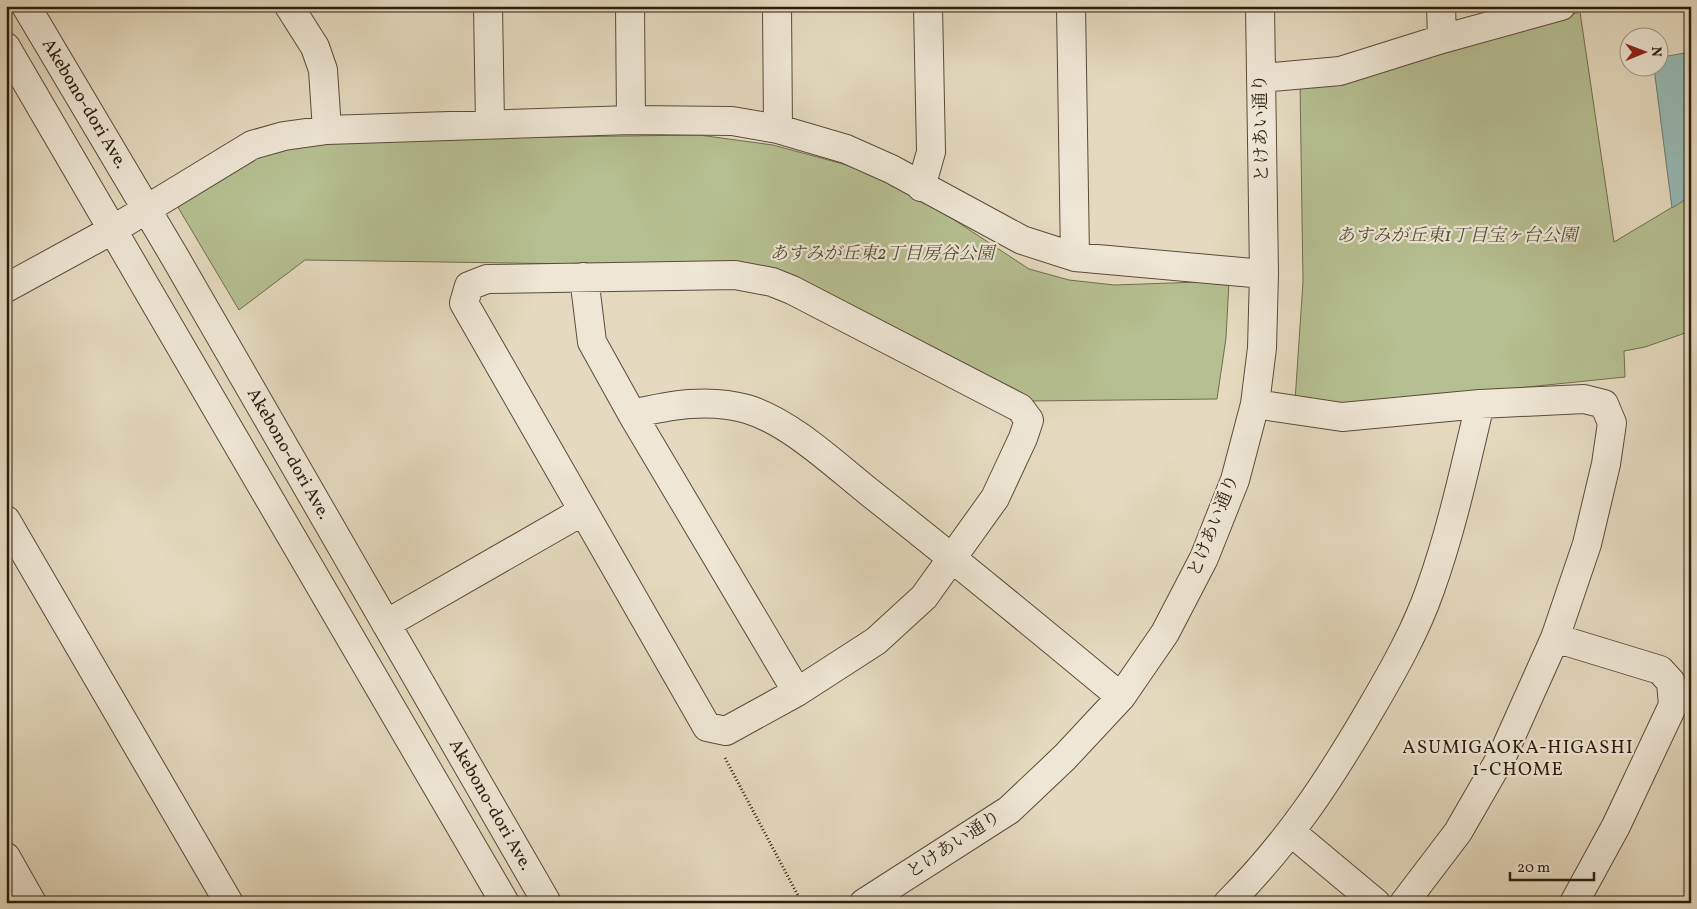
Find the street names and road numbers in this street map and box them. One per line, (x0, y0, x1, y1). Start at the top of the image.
street label: Akebono-dori Ave. (35, 34, 133, 174)
street label: とけあい通り (1249, 74, 1275, 182)
street label: Akebono-dori Ave. (240, 384, 336, 524)
street label: とけあい通り (1182, 471, 1246, 581)
street label: Akebono-dori Ave. (442, 735, 538, 875)
street label: とけあい通り (902, 805, 1006, 885)

